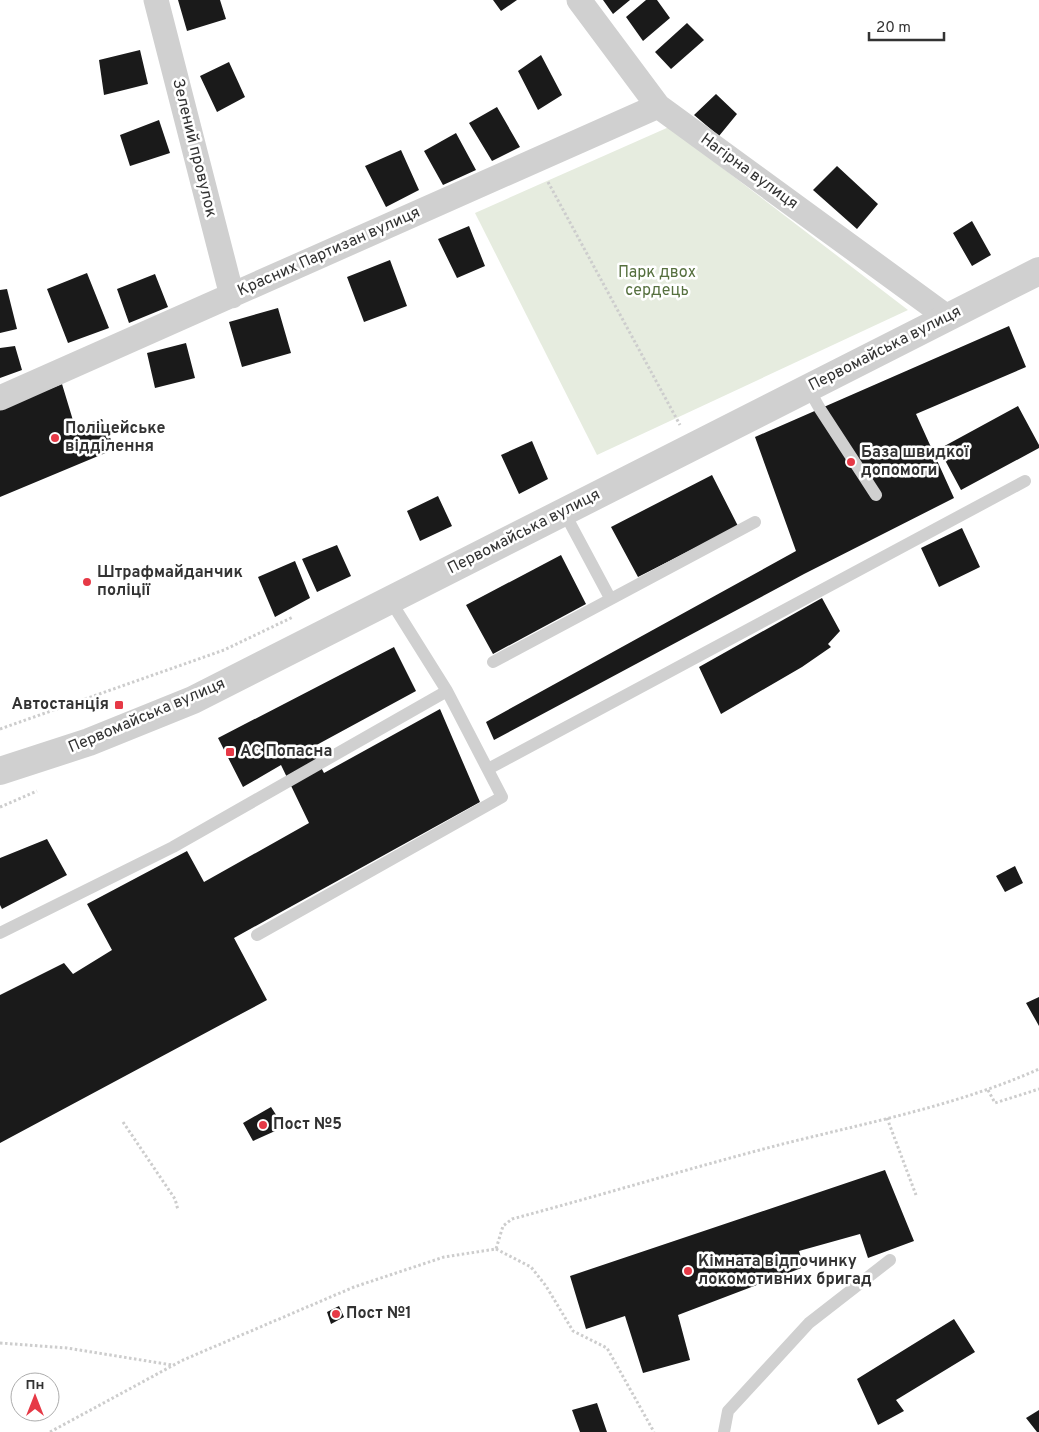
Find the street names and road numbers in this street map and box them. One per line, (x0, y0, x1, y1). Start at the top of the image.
street label: Зелений провулок (167, 77, 221, 219)
street label: Нагірна вулиця (696, 130, 802, 214)
street label: Красних Партизан вулиця (235, 203, 423, 301)
street label: Первомайська вулиця (805, 302, 965, 396)
street label: Первомайська вулиця (444, 485, 604, 579)
street label: Первомайська вулиця (66, 674, 228, 758)

